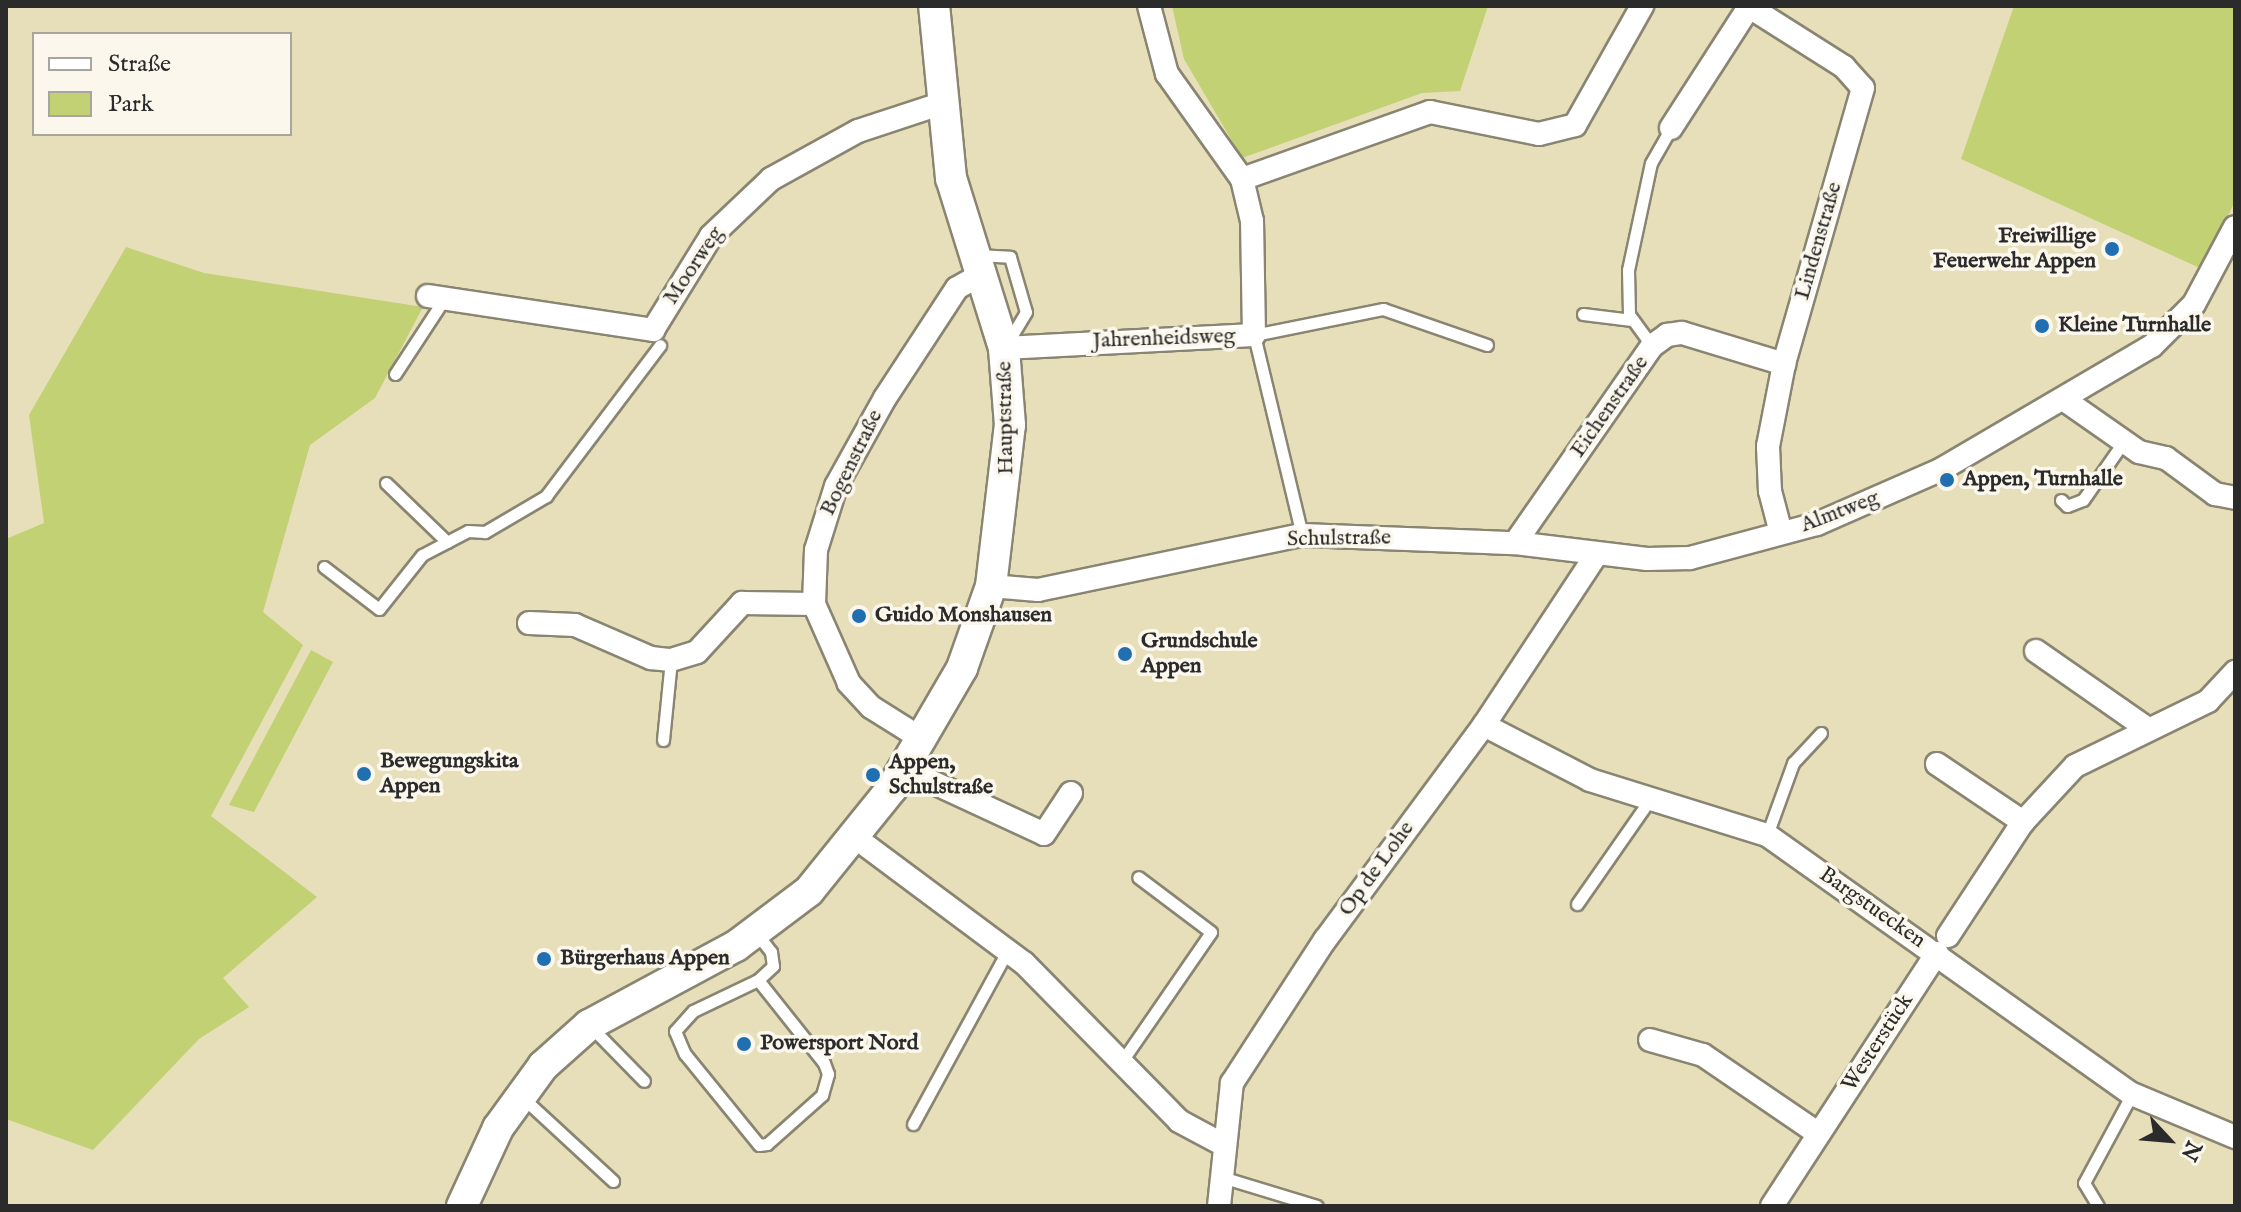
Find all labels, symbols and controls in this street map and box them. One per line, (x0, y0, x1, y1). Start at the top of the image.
legend (32, 32, 292, 136)
text: Straße (108, 49, 171, 80)
text: Park (108, 89, 154, 120)
street label: Lindenstraße (1790, 179, 1848, 303)
street label: Moorweg (658, 222, 730, 310)
place label: Freiwillige Feuerwehr Appen (1933, 223, 2096, 274)
marker: Freiwillige Feuerwehr Appen (2103, 240, 2121, 258)
place label: Kleine Turnhalle (2058, 313, 2211, 339)
marker: Kleine Turnhalle (2033, 317, 2051, 335)
street label: Jahrenheidsweg (1092, 323, 1236, 355)
street label: Eichenstraße (1565, 351, 1655, 463)
street label: Hauptstraße (992, 361, 1020, 475)
street label: Bogenstraße (815, 406, 889, 520)
place label: Appen, Turnhalle (1963, 467, 2123, 493)
marker: Appen, Turnhalle (1938, 471, 1956, 489)
street label: Almtweg (1797, 485, 1883, 539)
street label: Schulstraße (1287, 525, 1391, 553)
place label: Guido Monshausen (875, 603, 1052, 629)
marker: Guido Monshausen (850, 607, 868, 625)
place label: Grundschule Appen (1141, 628, 1258, 680)
marker: Grundschule Appen (1116, 645, 1134, 663)
place label: Bewegungskita Appen (380, 748, 519, 800)
place label: Appen, Schulstraße (889, 749, 993, 800)
marker: Bewegungskita Appen (355, 765, 373, 783)
marker: Appen, Schulstraße (864, 766, 882, 784)
street label: Op de Lohe (1334, 816, 1420, 922)
street label: Bargstuecken (1814, 862, 1930, 954)
place label: Bürgerhaus Appen (560, 946, 730, 972)
marker: Bürgerhaus Appen (535, 950, 553, 968)
street label: Westerstück (1837, 989, 1919, 1097)
place label: Powersport Nord (760, 1031, 918, 1057)
marker: Powersport Nord (735, 1035, 753, 1053)
north arrow (2129, 1100, 2209, 1180)
text: N (2174, 1136, 2207, 1165)

